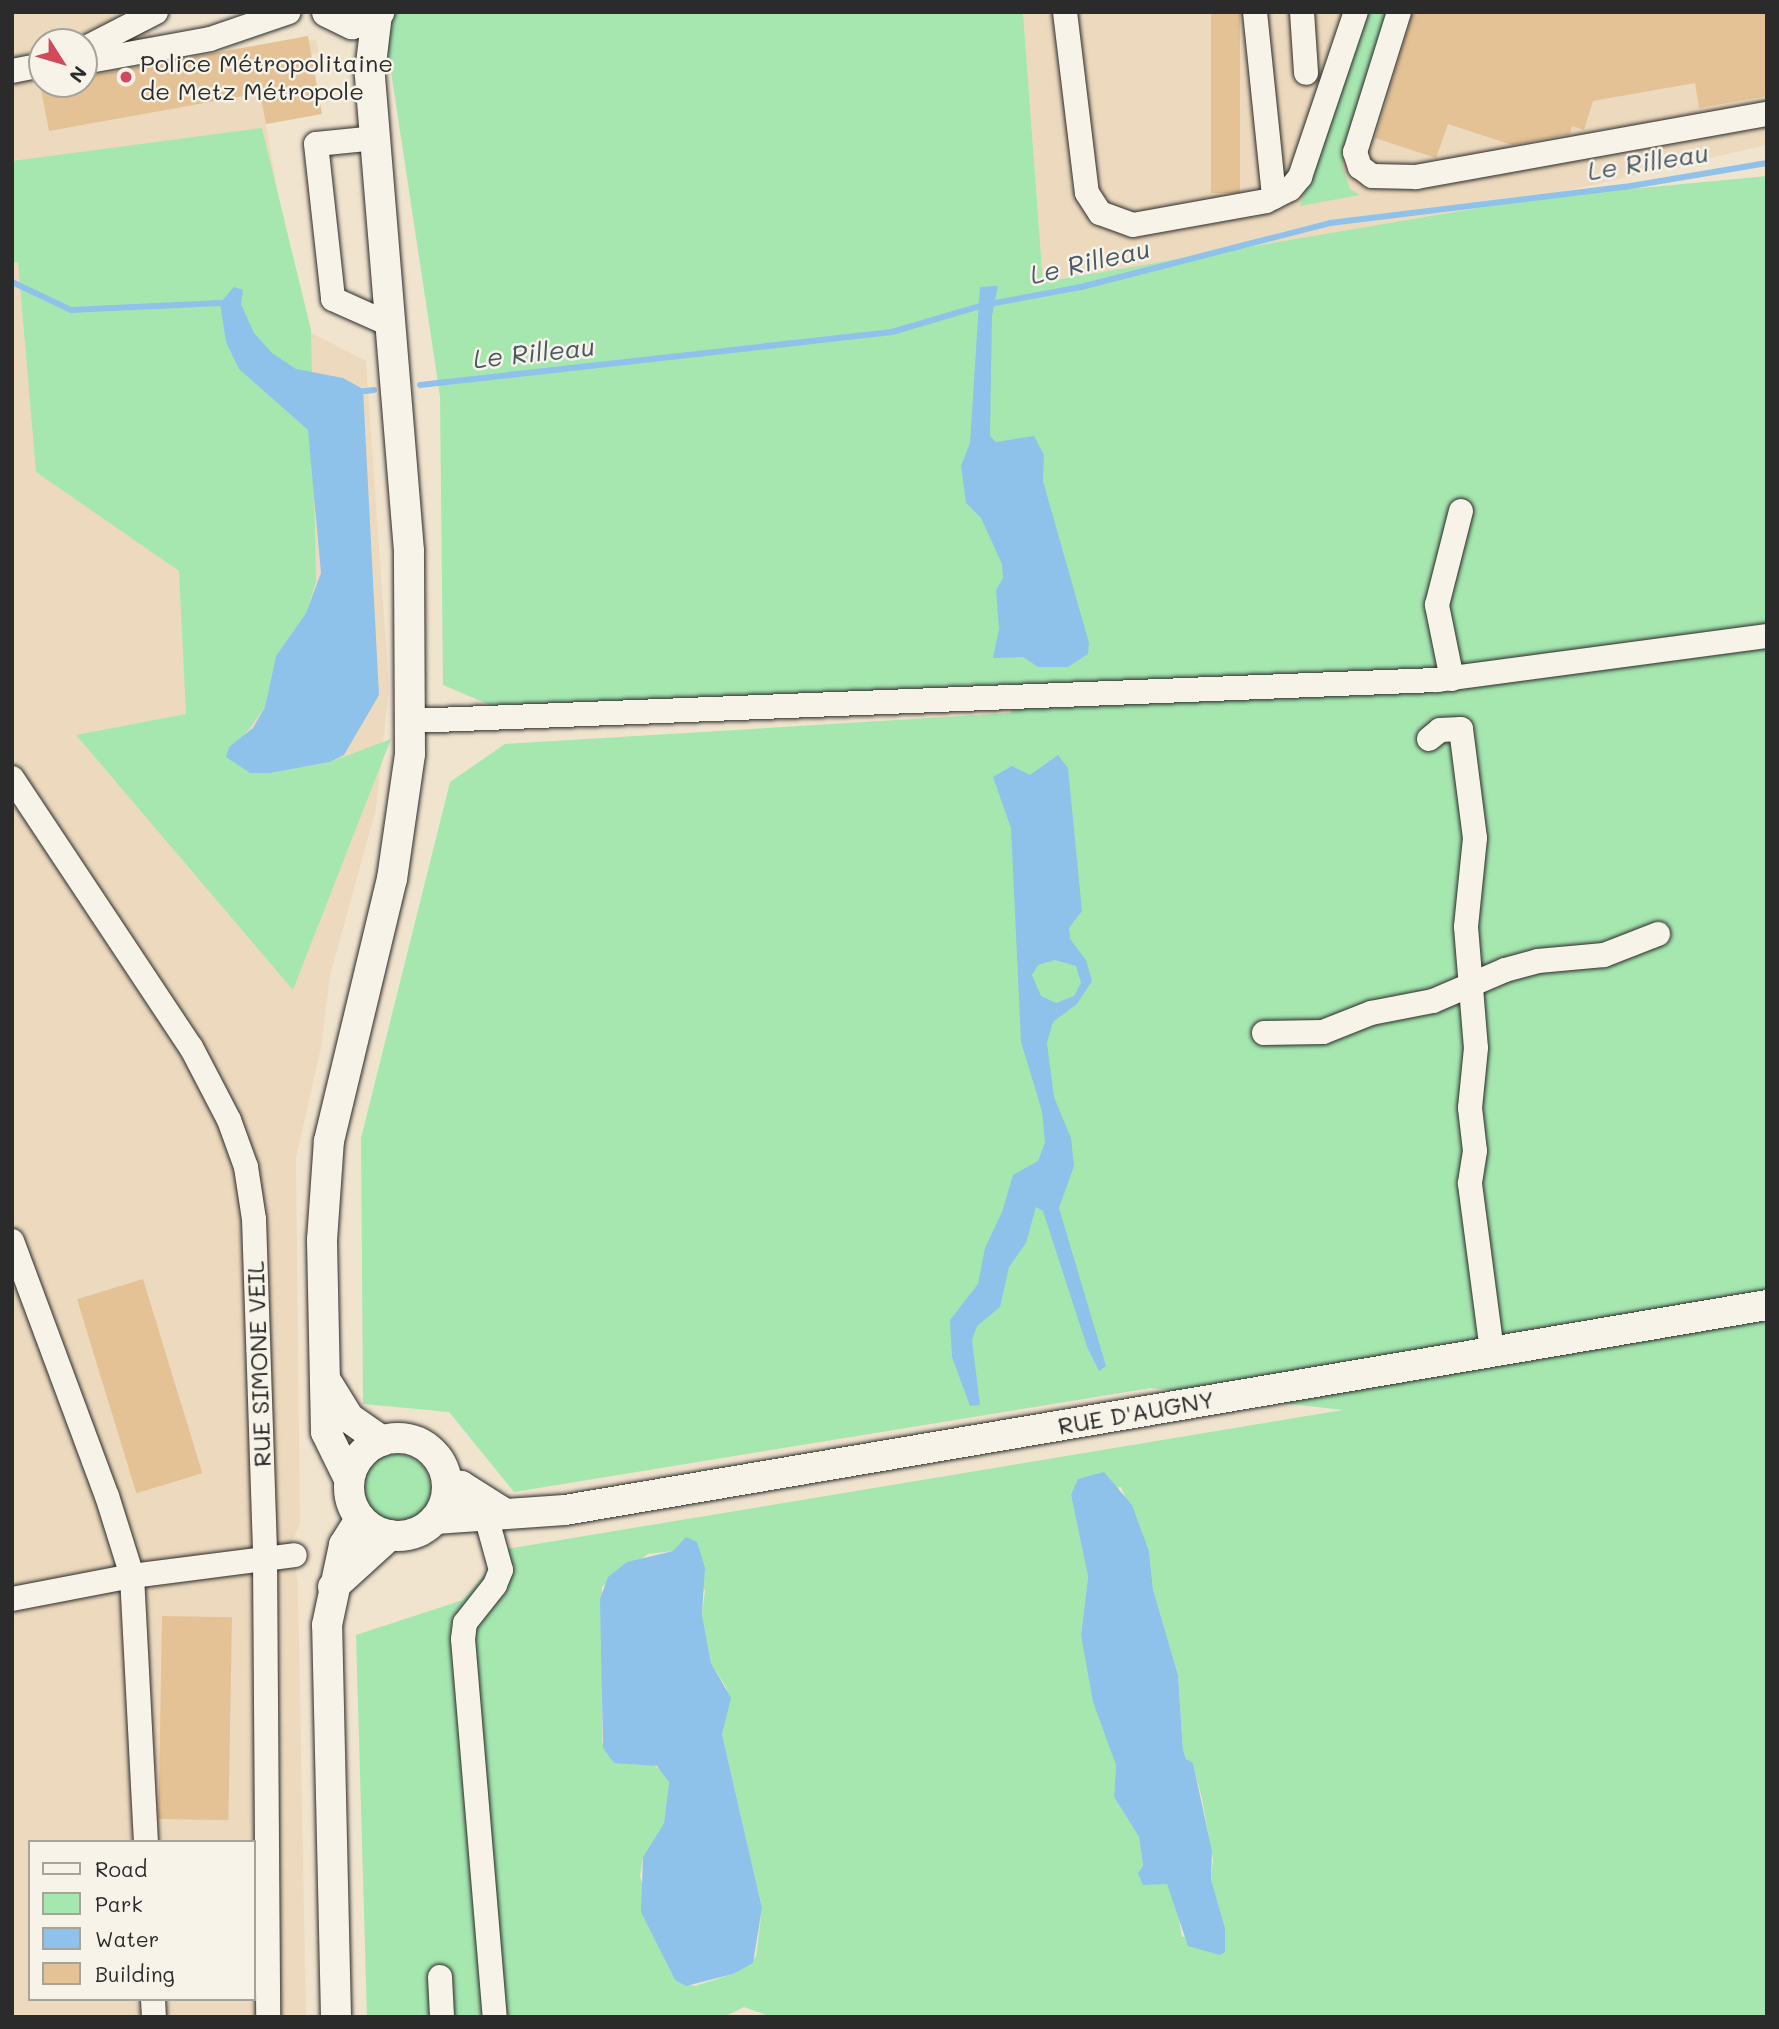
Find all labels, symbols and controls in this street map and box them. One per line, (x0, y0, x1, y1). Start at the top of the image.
north arrow (28, 28, 98, 98)
place label: Police Métropolitaine de Metz Métropole (140, 49, 393, 105)
text: N (64, 61, 93, 88)
marker: Police Métropolitaine de Metz Métropole (118, 69, 134, 85)
water label: Le Rilleau (1585, 137, 1711, 187)
water label: Le Rilleau (1027, 233, 1153, 291)
water label: Le Rilleau (472, 331, 596, 375)
street label: RUE SIMONE VEIL (240, 1260, 276, 1468)
street label: RUE D'AUGNY (1055, 1384, 1217, 1440)
legend (28, 1840, 256, 2001)
text: Road (95, 1855, 147, 1882)
text: Park (95, 1890, 143, 1917)
text: Water (95, 1925, 159, 1952)
text: Building (95, 1960, 175, 1987)

